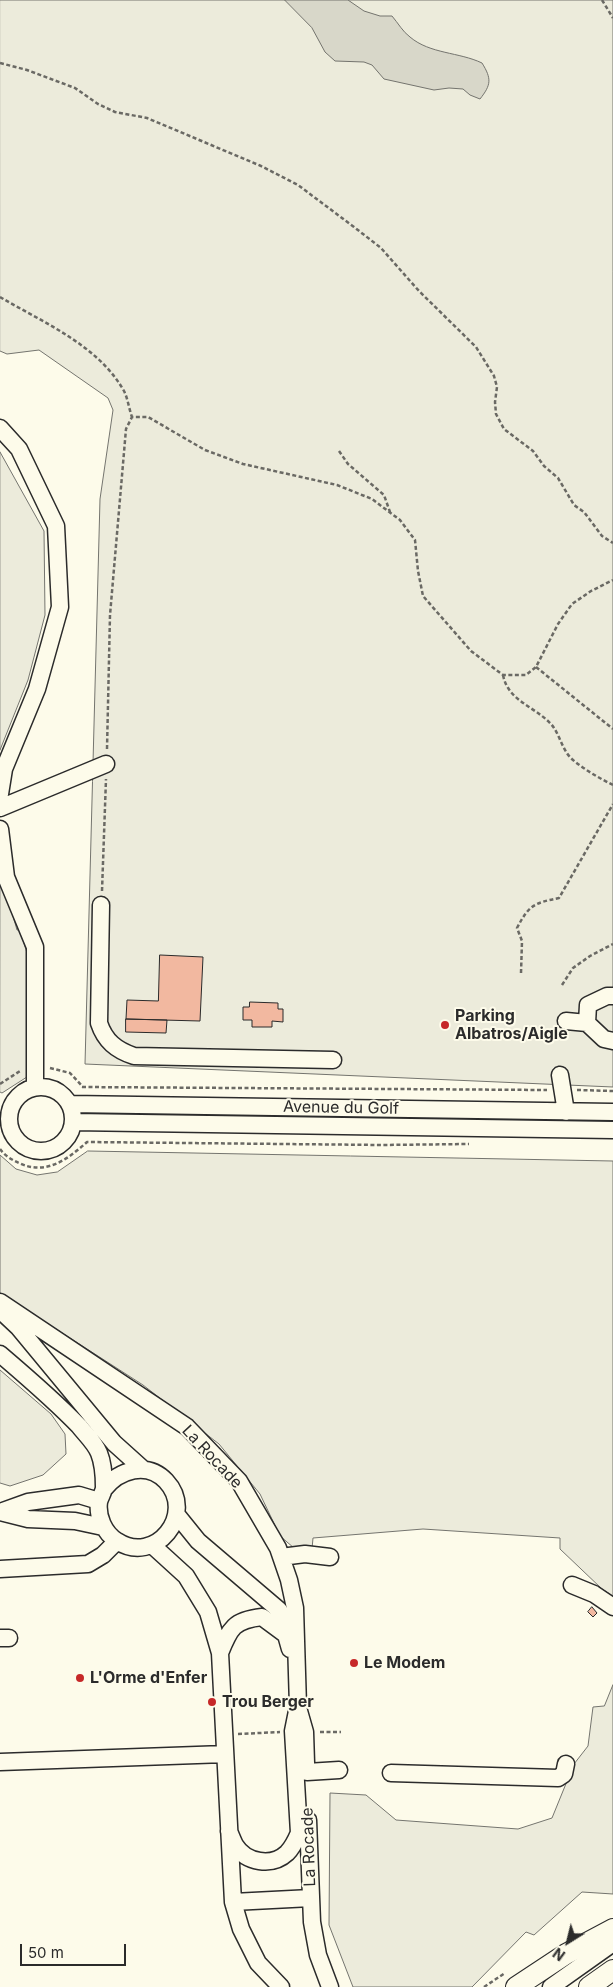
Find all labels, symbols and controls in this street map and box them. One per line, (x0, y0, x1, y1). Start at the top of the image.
place label: Parking Albatros/Aigle (455, 1006, 568, 1044)
marker: Parking Albatros/Aigle (439, 1019, 451, 1031)
street label: Avenue du Golf (283, 1097, 399, 1119)
street label: La Rocade (178, 1421, 246, 1493)
place label: Le Modem (364, 1653, 445, 1673)
marker: Le Modem (348, 1657, 360, 1669)
place label: L'Orme d'Enfer (90, 1668, 207, 1688)
marker: L'Orme d'Enfer (74, 1672, 86, 1684)
place label: Trou Berger (222, 1692, 314, 1712)
marker: Trou Berger (206, 1696, 218, 1708)
street label: La Rocade (298, 1807, 320, 1887)
north arrow (543, 1917, 593, 1967)
scale bar (22, 1934, 129, 1966)
text: 50 m (28, 1943, 64, 1962)
text: N (550, 1945, 568, 1965)

